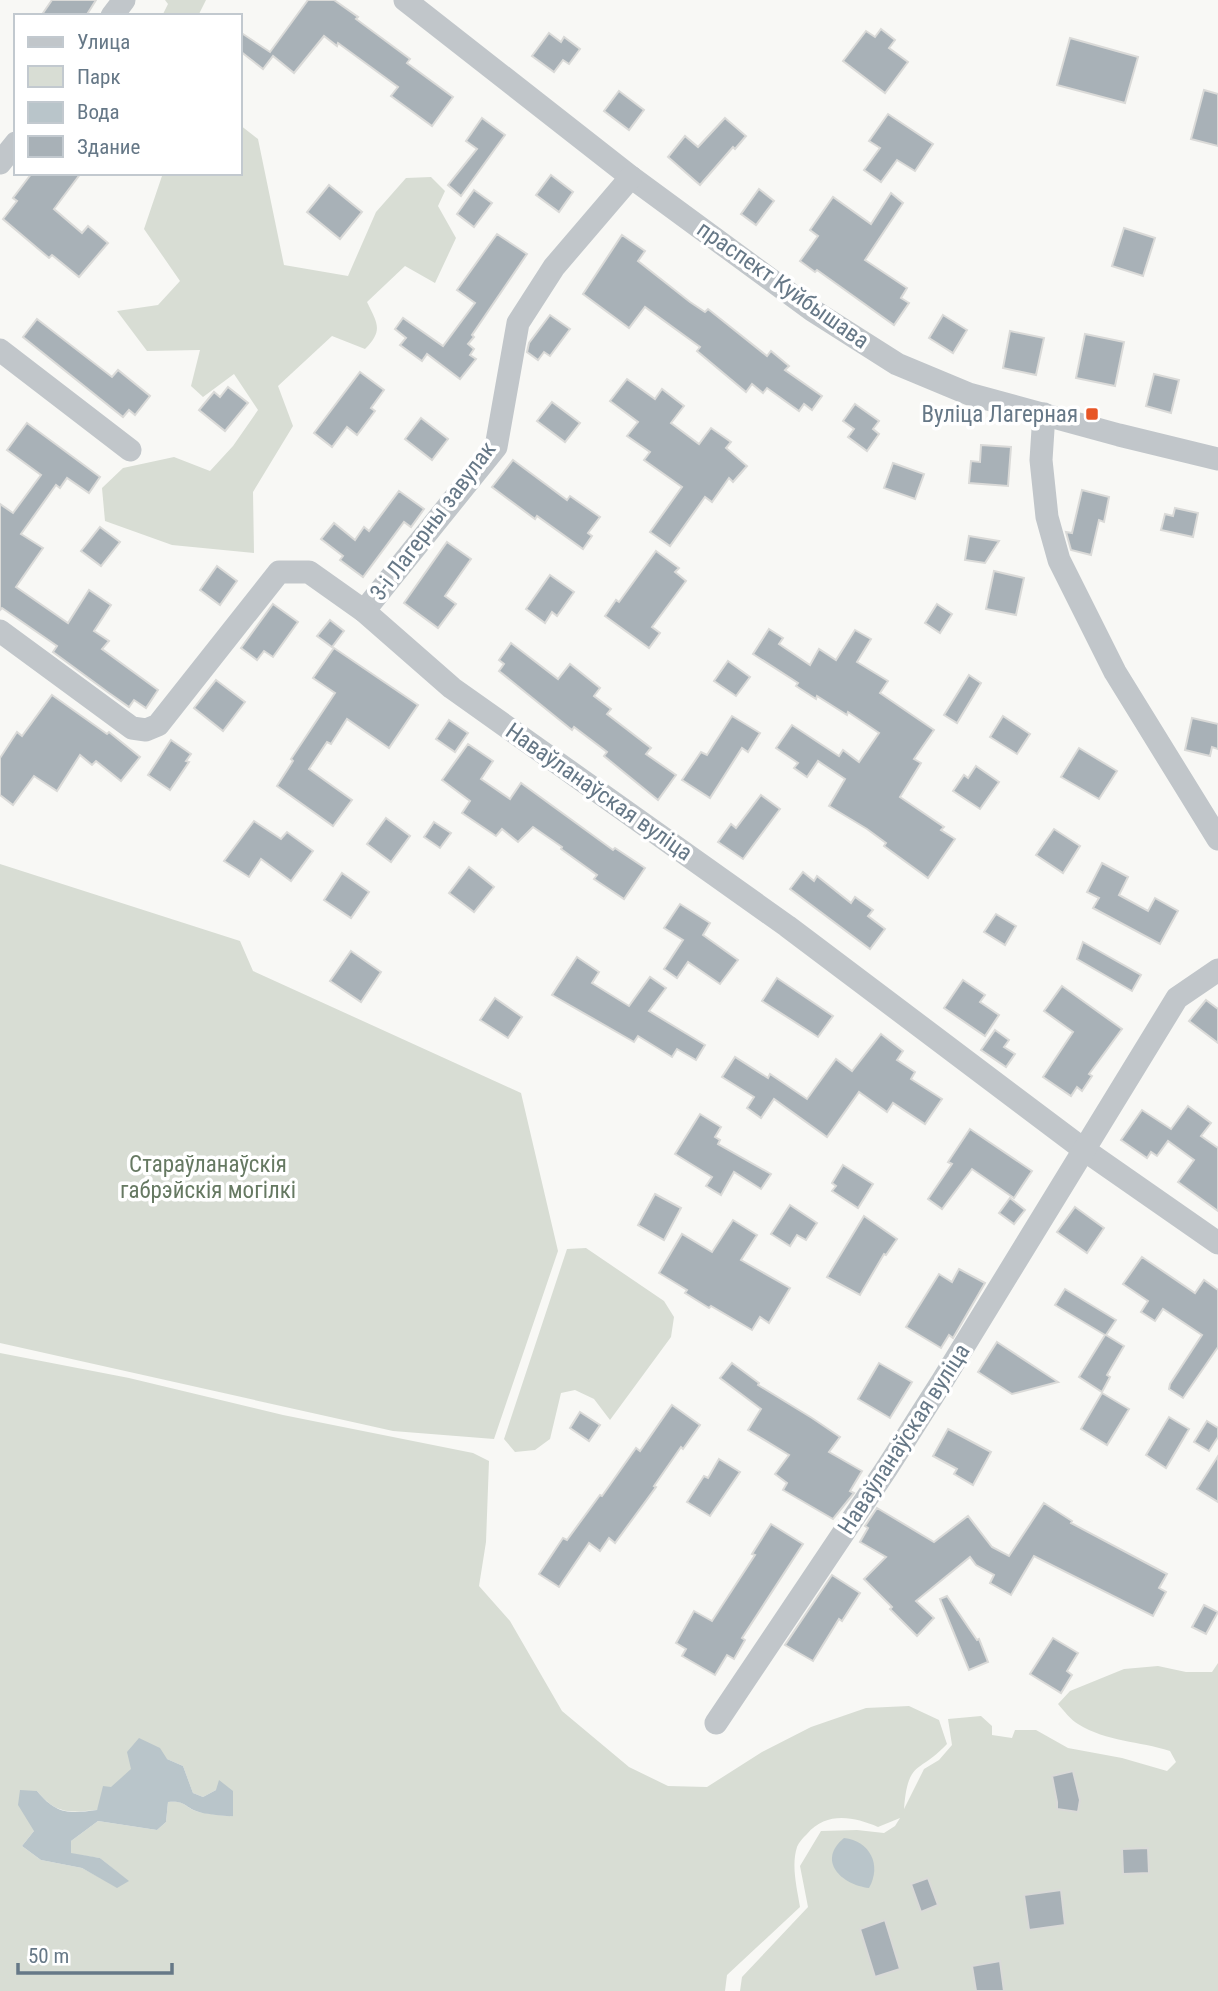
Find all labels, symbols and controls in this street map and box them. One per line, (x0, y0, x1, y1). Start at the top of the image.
legend (14, 14, 242, 175)
text: Улица (77, 30, 130, 54)
text: Парк (77, 65, 121, 89)
text: Вода (77, 100, 120, 124)
text: Здание (77, 135, 141, 159)
street label: праспект Куйбышава (692, 216, 874, 354)
place label: Вуліца Лагерная (922, 401, 1078, 428)
marker: Вуліца Лагерная (1084, 406, 1100, 422)
street label: 3-і Лагерны завулак (365, 436, 501, 606)
street label: Наваўланаўская вуліца (501, 717, 697, 867)
park label: Стараўланаўскія габрэйскія могілкі (120, 1151, 296, 1204)
street label: Наваўланаўская вуліца (832, 1339, 976, 1539)
scale bar (18, 1932, 172, 1976)
text: 50 m (28, 1944, 69, 1968)

